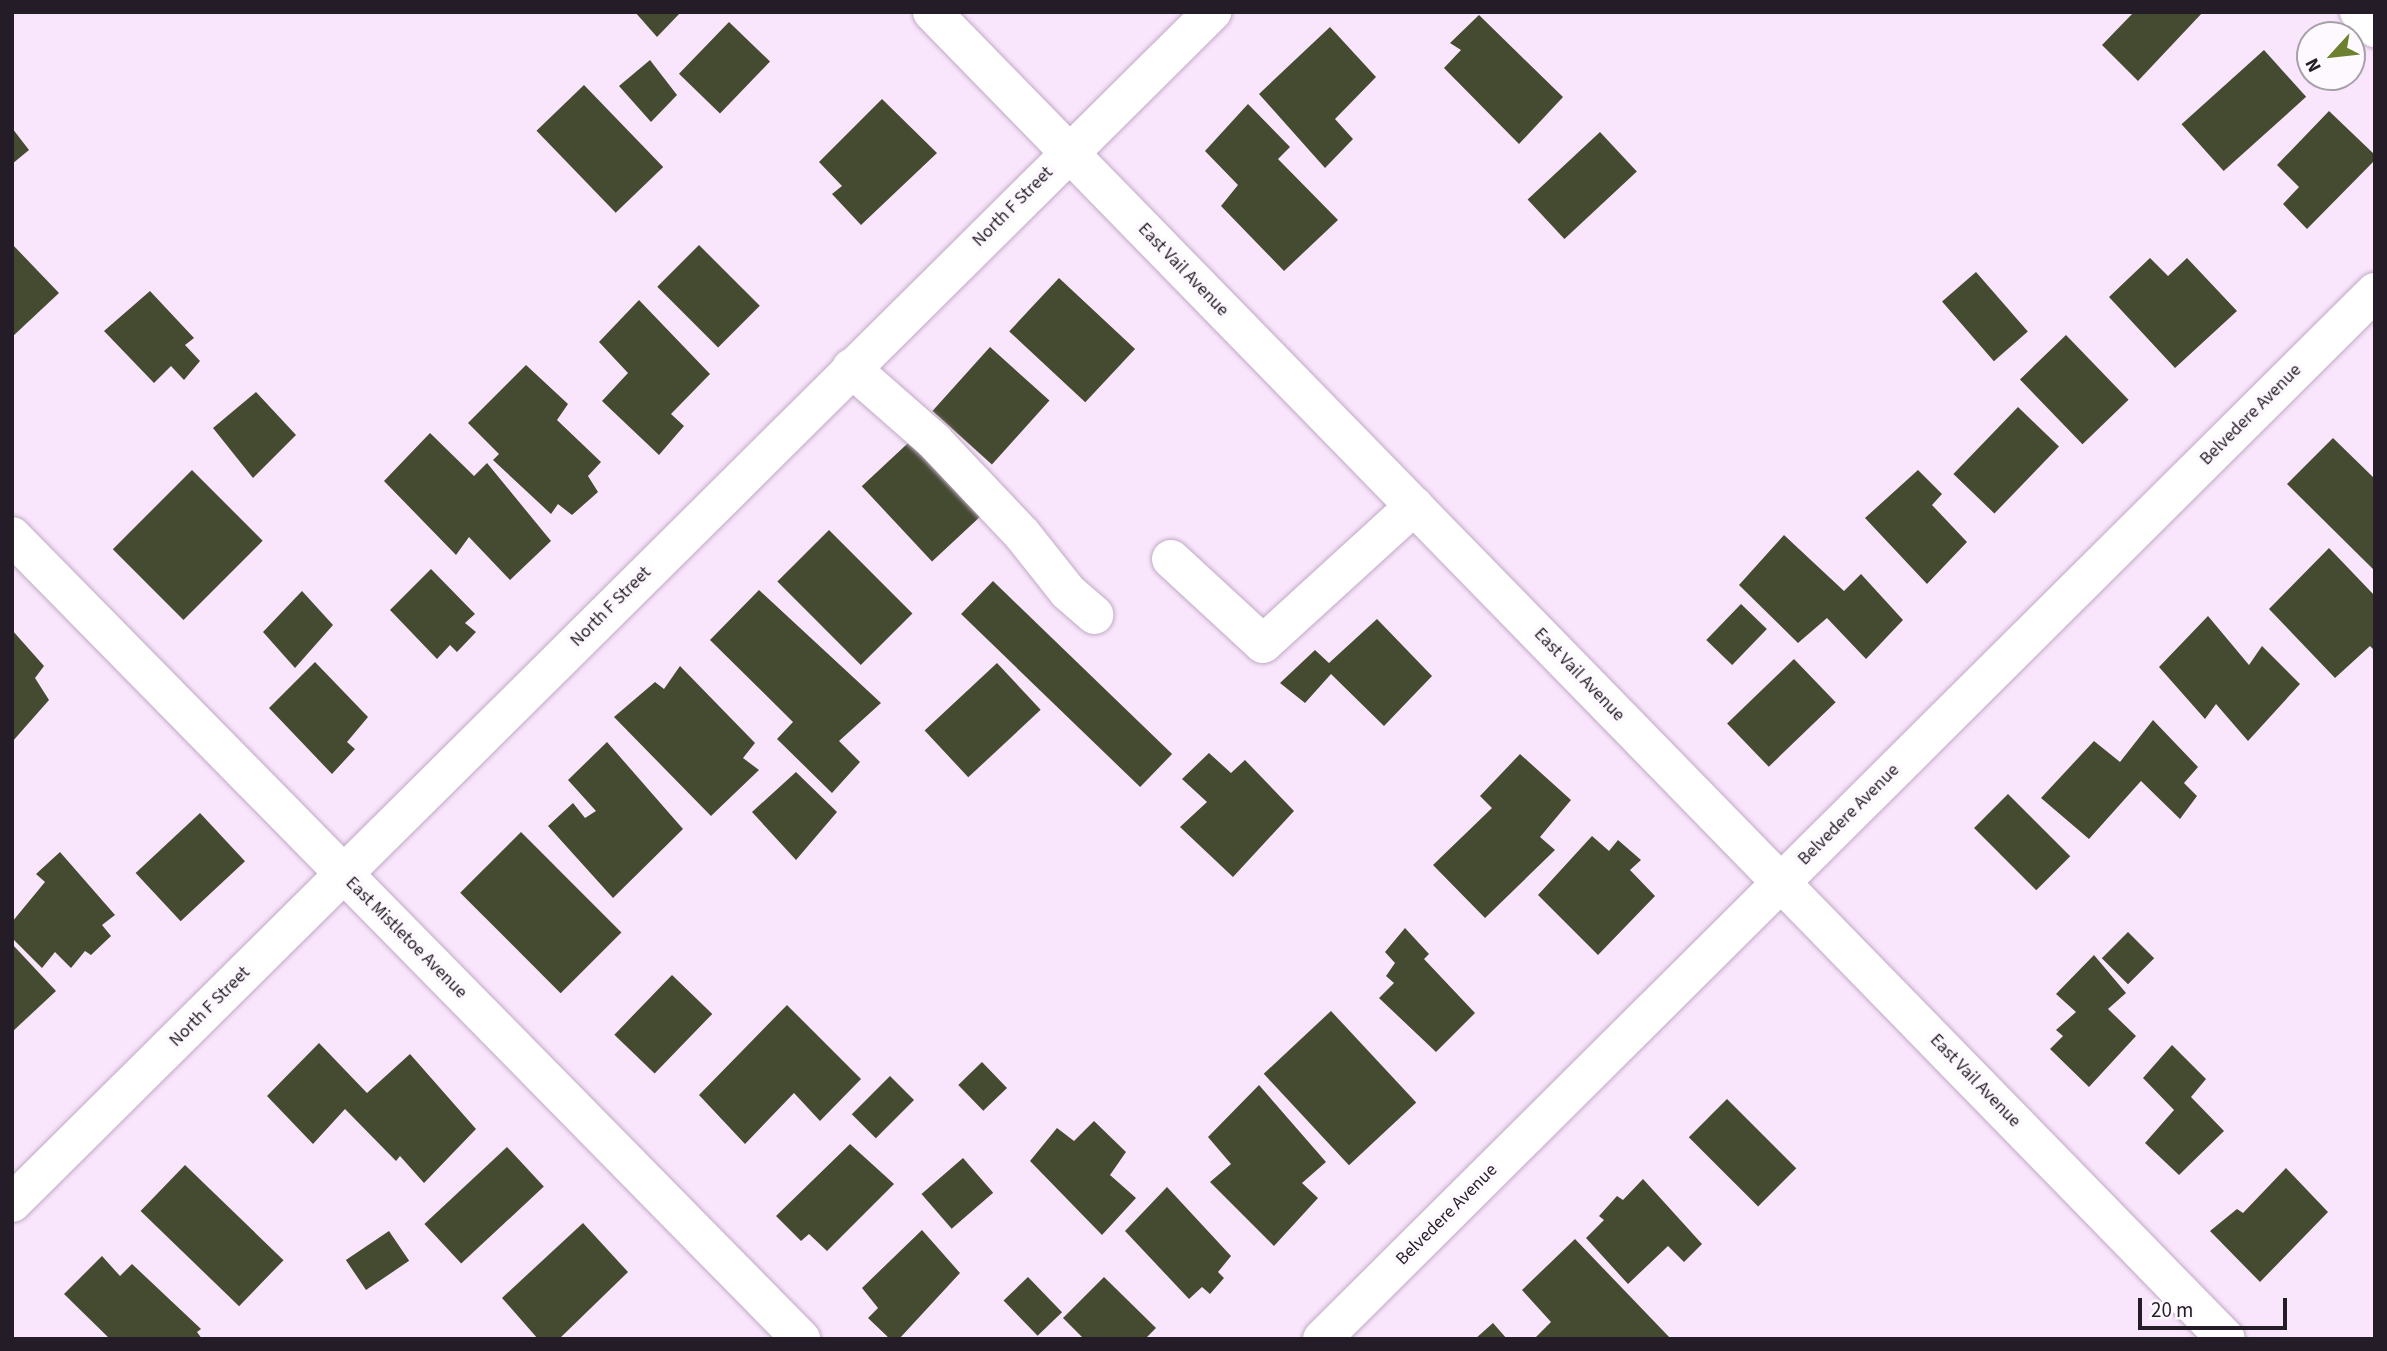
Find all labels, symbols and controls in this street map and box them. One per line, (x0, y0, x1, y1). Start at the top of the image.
north arrow (2296, 21, 2366, 91)
text: N (2299, 53, 2329, 77)
street label: North F Street (968, 162, 1058, 252)
street label: East Vail Avenue (1133, 219, 1233, 321)
street label: Belvedere Avenue (2196, 360, 2306, 470)
street label: North F Street (566, 562, 656, 652)
street label: East Vail Avenue (1529, 624, 1629, 726)
street label: Belvedere Avenue (1794, 760, 1904, 870)
street label: East Mistletoe Avenue (341, 873, 471, 1003)
street label: North F Street (165, 962, 255, 1052)
street label: East Vail Avenue (1925, 1030, 2025, 1132)
street label: Belvedere Avenue (1392, 1160, 1502, 1270)
scale bar (2142, 1284, 2291, 1328)
text: 20 m (2151, 1295, 2193, 1325)

